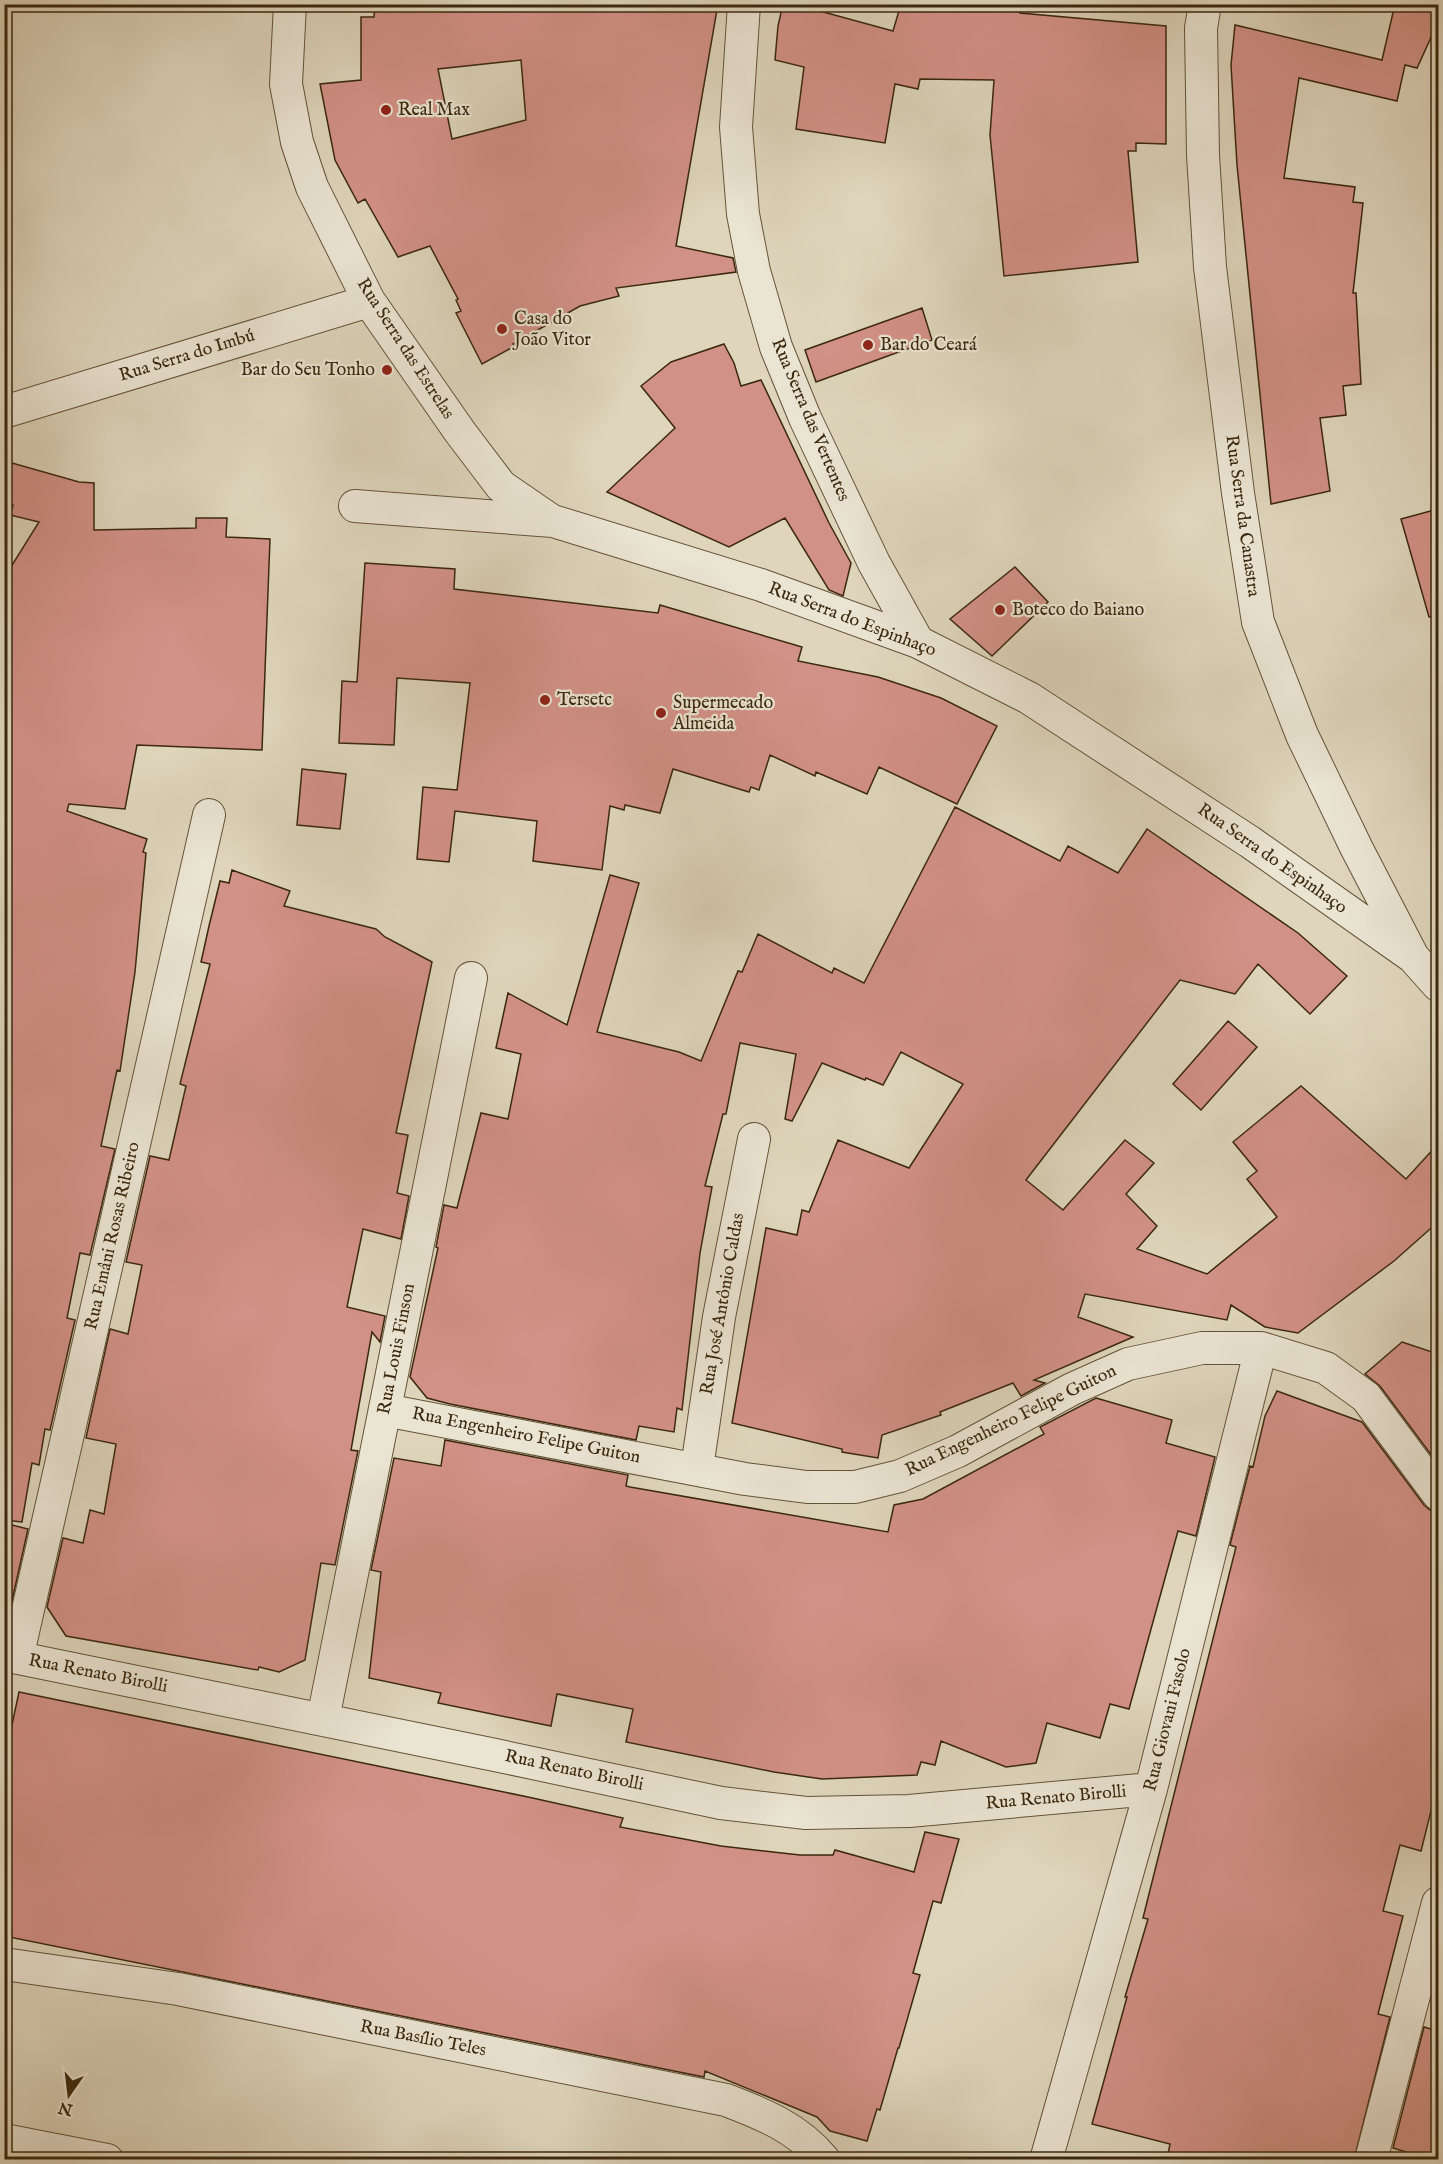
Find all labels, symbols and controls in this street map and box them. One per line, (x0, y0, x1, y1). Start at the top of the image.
place label: Real Max (398, 99, 470, 122)
marker: Real Max (379, 103, 393, 117)
street label: Rua Serra das Estrelas (351, 274, 459, 424)
place label: Casa do João Vitor (512, 308, 591, 352)
marker: Casa do João Vitor (495, 322, 509, 336)
street label: Rua Serra do Imbú (116, 324, 258, 388)
place label: Bar do Ceará (880, 334, 977, 357)
street label: Rua Serra das Vertentes (765, 335, 855, 505)
marker: Bar do Ceará (861, 338, 875, 352)
place label: Bar do Seu Tonho (241, 359, 375, 382)
marker: Bar do Seu Tonho (380, 363, 394, 377)
street label: Rua Serra da Canastra (1219, 434, 1265, 599)
street label: Rua Serra do Espinhaço (765, 577, 939, 663)
place label: Boteco do Baiano (1012, 599, 1145, 622)
marker: Boteco do Baiano (993, 603, 1007, 617)
place label: Tersetc (557, 689, 612, 712)
place label: Supermecado Almeida (672, 692, 773, 736)
marker: Tersetc (538, 693, 552, 707)
marker: Supermecado Almeida (654, 706, 668, 720)
street label: Rua Serra do Espinhaço (1193, 799, 1352, 920)
street label: Rua Emâni Rosas Ribeiro (80, 1140, 146, 1332)
street label: Rua José Antônio Caldas (696, 1211, 750, 1397)
street label: Rua Louis Finson (373, 1281, 421, 1417)
street label: Rua Engenheiro Felipe Guiton (902, 1360, 1121, 1482)
street label: Rua Engenheiro Felipe Guiton (410, 1403, 643, 1470)
street label: Rua Giovani Fasolo (1139, 1646, 1197, 1794)
street label: Rua Renato Birolli (26, 1649, 170, 1699)
street label: Rua Renato Birolli (503, 1745, 646, 1797)
street label: Rua Renato Birolli (985, 1780, 1128, 1816)
street label: Rua Basílio Teles (358, 2015, 488, 2063)
north arrow (39, 2065, 99, 2125)
text: N (57, 2096, 76, 2119)

